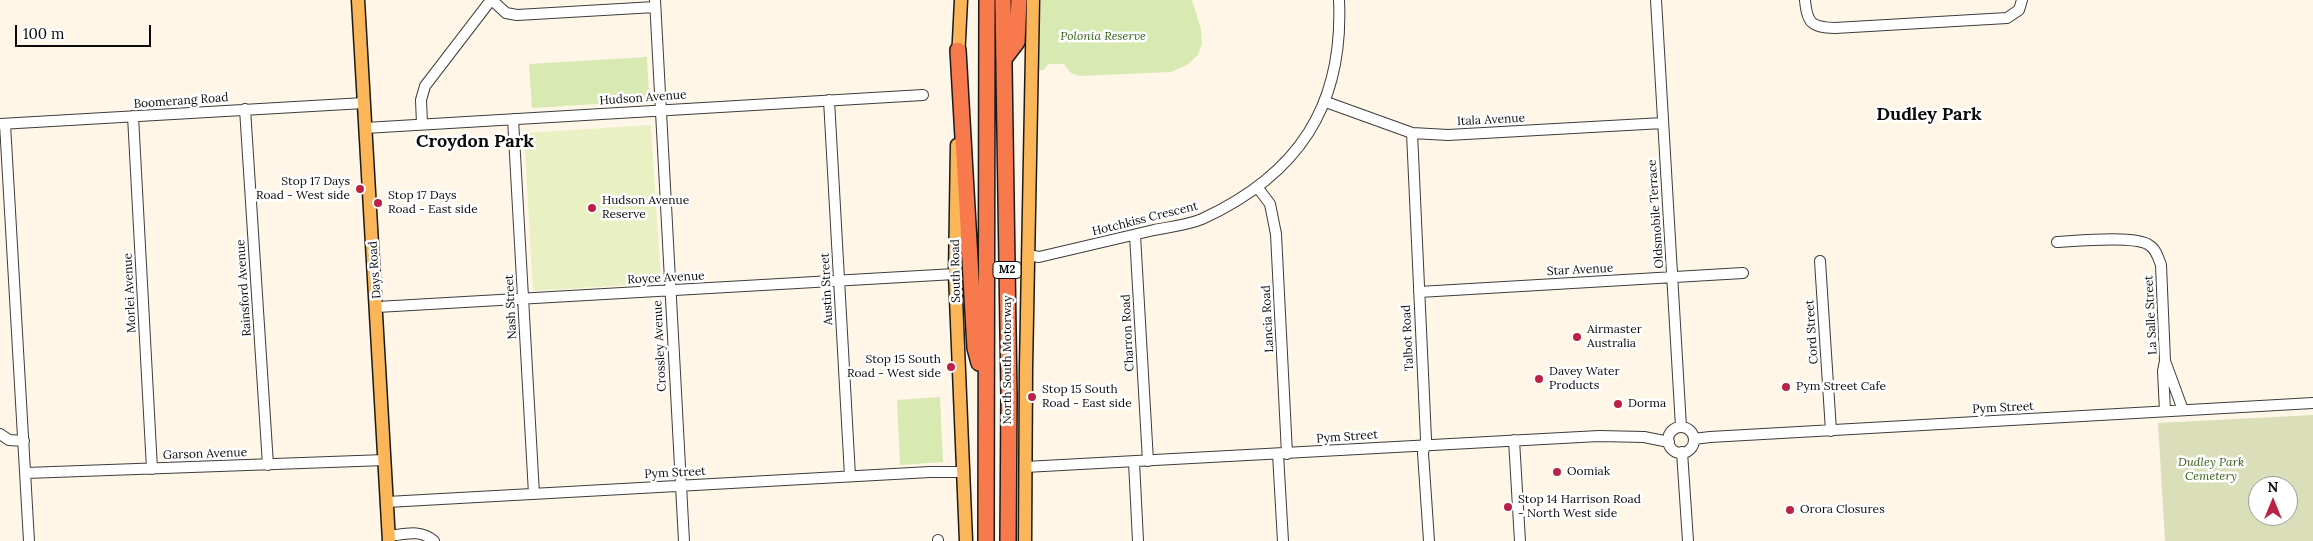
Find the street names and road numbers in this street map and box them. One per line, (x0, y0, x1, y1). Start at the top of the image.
street label: Hudson Avenue (599, 88, 687, 108)
street label: Boomerang Road (133, 91, 229, 111)
street label: Itala Avenue (1457, 111, 1525, 129)
street label: Oldsmobile Terrace (1645, 159, 1667, 269)
street label: Hotchkiss Crescent (1091, 199, 1199, 239)
street label: Rainsford Avenue (233, 239, 255, 337)
street label: South Road (948, 239, 964, 303)
street label: Days Road (366, 241, 384, 299)
street label: Austin Street (818, 252, 836, 326)
street label: Morlei Avenue (121, 253, 139, 333)
street label: Star Avenue (1546, 261, 1614, 279)
road number: M2 (993, 262, 1021, 278)
street label: Royce Avenue (627, 269, 705, 287)
street label: Nash Street (502, 274, 520, 340)
street label: La Salle Street (2142, 275, 2160, 355)
street label: Lancia Road (1259, 285, 1277, 353)
street label: Charron Road (1119, 294, 1137, 372)
street label: North South Motorway (1001, 295, 1015, 425)
street label: Cord Street (1803, 299, 1821, 365)
street label: Crossley Avenue (650, 300, 670, 392)
street label: Talbot Road (1399, 304, 1417, 372)
street label: Pym Street (1972, 399, 2034, 417)
street label: Pym Street (1316, 428, 1378, 446)
street label: Garson Avenue (163, 445, 247, 463)
street label: Pym Street (644, 464, 706, 482)

